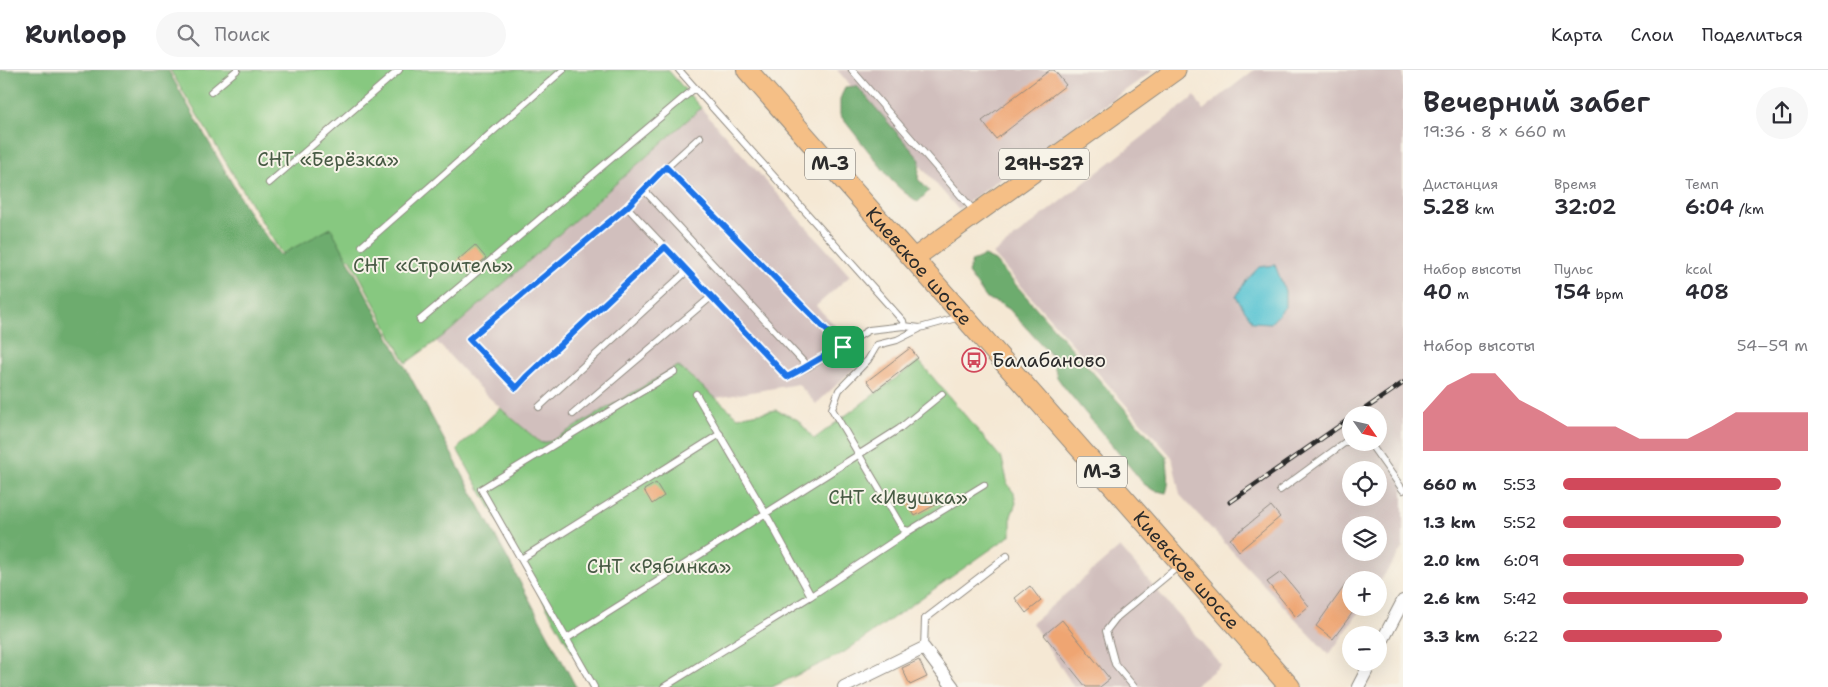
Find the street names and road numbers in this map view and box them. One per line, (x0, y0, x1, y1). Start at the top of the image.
road number: М-3 (805, 148, 855, 180)
road number: 29Н-527 (999, 148, 1089, 180)
street label: Киевское шоссе (861, 201, 978, 330)
road number: М-3 (1077, 457, 1127, 488)
street label: Киевское шоссе (1128, 505, 1246, 634)

